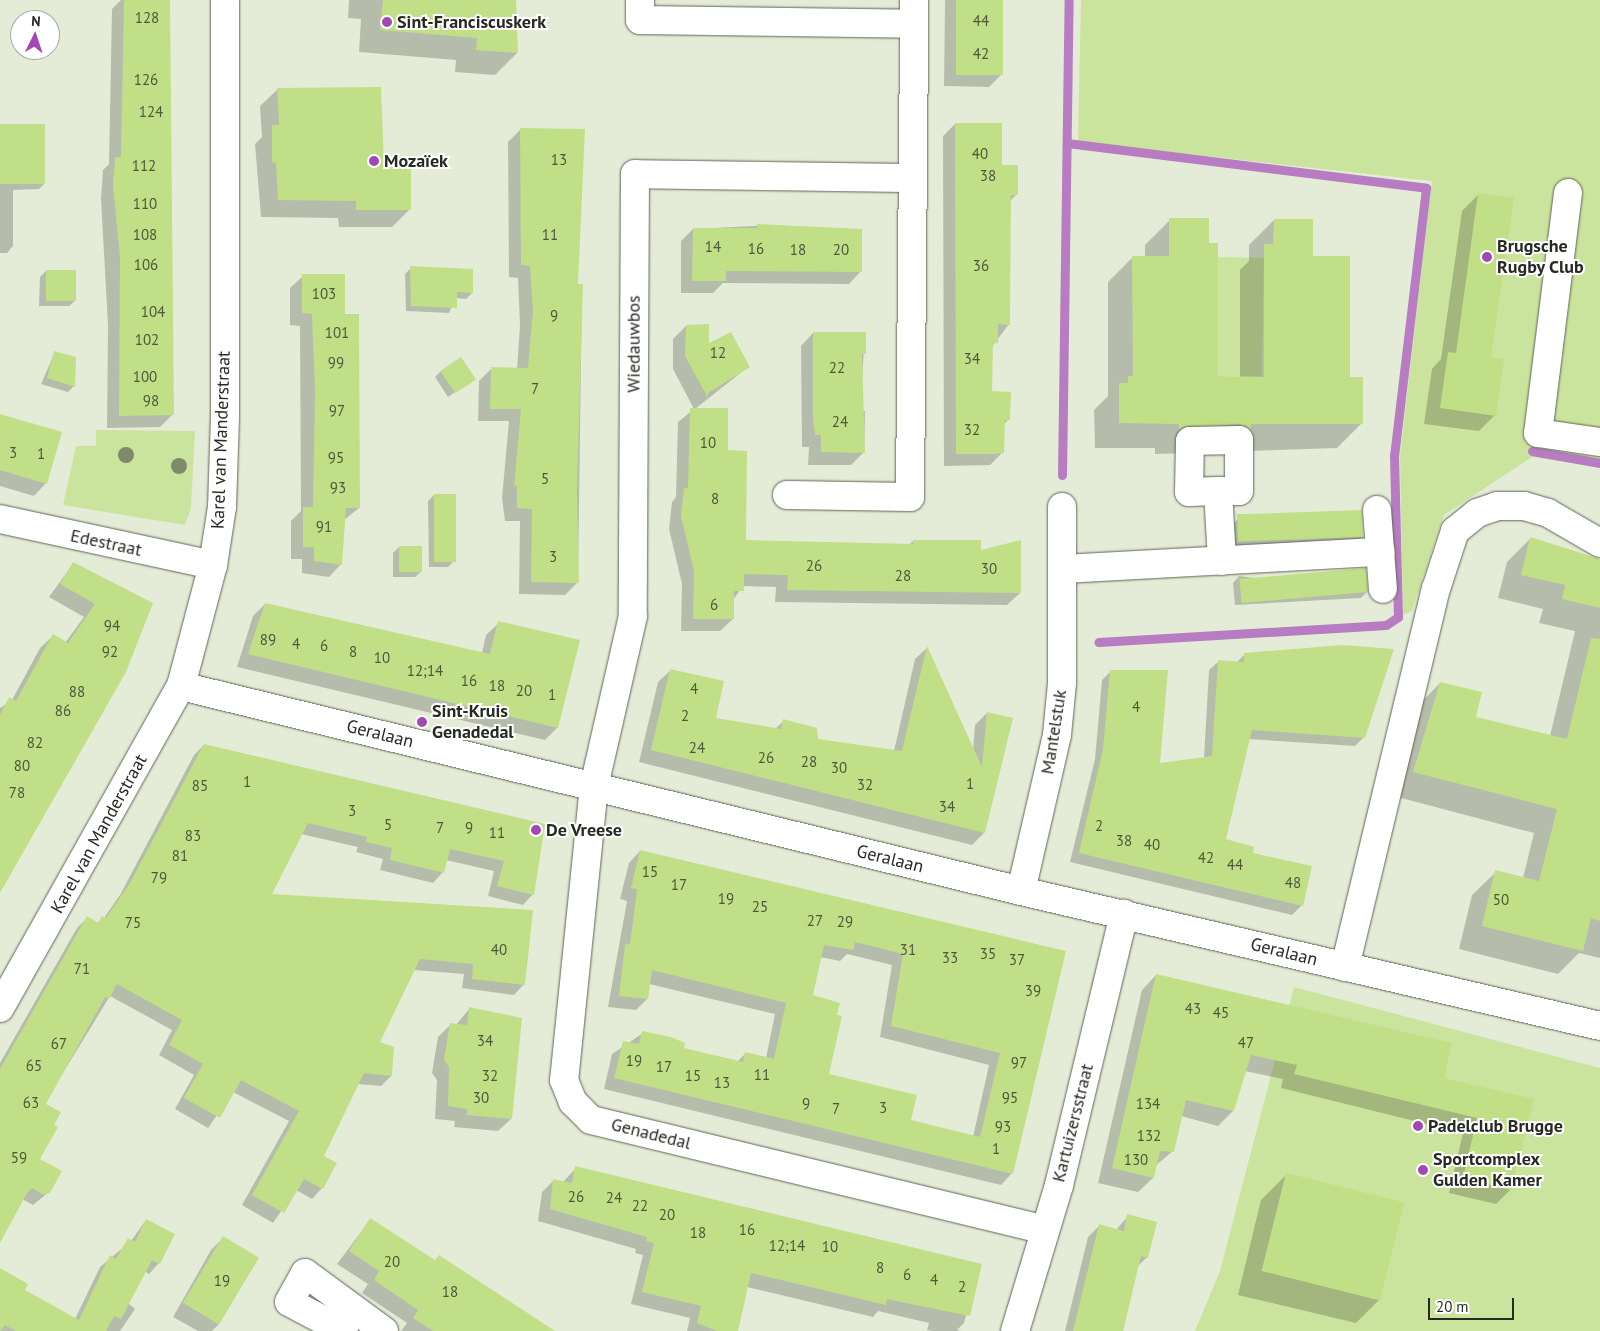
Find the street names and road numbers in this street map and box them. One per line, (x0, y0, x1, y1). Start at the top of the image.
street label: Wiedauwbos (623, 295, 645, 393)
street label: Karel van Manderstraat (207, 350, 235, 530)
street label: Edestraat (68, 525, 144, 561)
street label: Mantelstuk (1037, 688, 1071, 776)
street label: Geralaan (344, 715, 416, 753)
street label: Karel van Manderstraat (46, 751, 152, 917)
street label: Geralaan (854, 840, 926, 878)
street label: Geralaan (1248, 933, 1320, 971)
street label: Kartuizersstraat (1048, 1062, 1098, 1184)
street label: Genadedal (609, 1114, 693, 1154)

